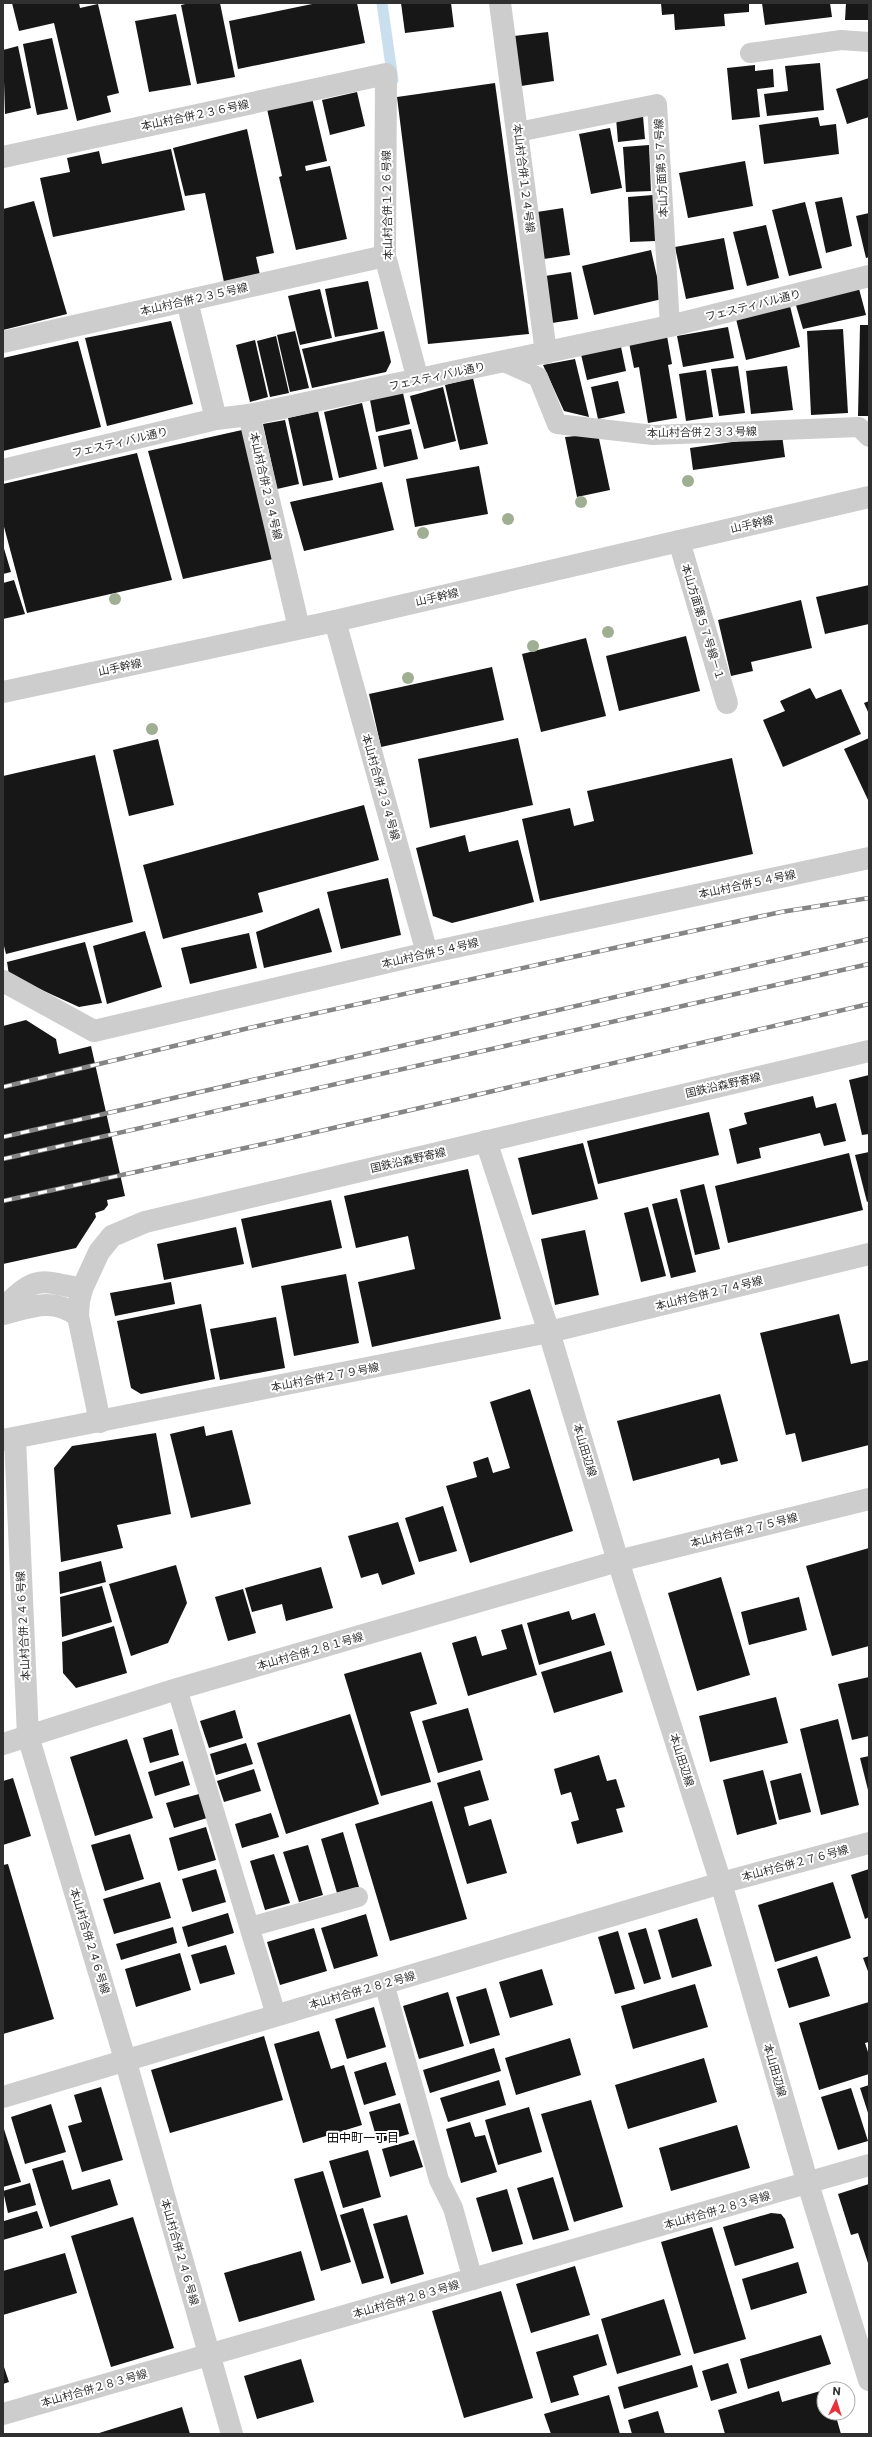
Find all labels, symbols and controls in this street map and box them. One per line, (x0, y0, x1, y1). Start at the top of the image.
street label: 本山村合併２３６号線 (140, 97, 250, 132)
street label: 本山方面第５７号線 (651, 118, 670, 218)
street label: 本山村合併１２４号線 (511, 123, 538, 233)
street label: 本山村合併１２６号線 (379, 150, 394, 260)
street label: 本山村合併２３５号線 (139, 280, 249, 317)
street label: フェスティバル通り (704, 286, 802, 323)
street label: フェスティバル通り (387, 359, 486, 392)
street label: フェスティバル通り (71, 424, 169, 459)
street label: 本山村合併２３３号線 (647, 424, 757, 439)
street label: 本山村合併２３４号線 (248, 431, 285, 541)
street label: 山手幹線 (729, 512, 775, 535)
street label: 本山方面第５７号線－１ (680, 562, 727, 682)
street label: 山手幹線 (414, 585, 460, 608)
street label: 山手幹線 (97, 656, 143, 677)
street label: 本山村合併２３４号線 (360, 732, 403, 842)
street label: 本山村合併５４号線 (697, 867, 797, 900)
street label: 本山村合併５４号線 (380, 935, 480, 970)
street label: 国鉄沿森野寄線 (684, 1070, 762, 1100)
street label: 国鉄沿森野寄線 (369, 1145, 447, 1175)
street label: 本山村合併２７４号線 (654, 1273, 764, 1312)
street label: 本山村合併２７９号線 (270, 1360, 380, 1393)
street label: 本山田辺線 (571, 1422, 600, 1478)
street label: 本山村合併２７５号線 (689, 1510, 799, 1549)
street label: 本山村合併２４６号線 (13, 1571, 32, 1681)
street label: 本山村合併２８１号線 (255, 1629, 365, 1672)
street label: 本山田辺線 (668, 1732, 697, 1788)
street label: 本山村合併２７６号線 (740, 1842, 850, 1883)
street label: 本山村合併２４６号線 (68, 1886, 113, 1995)
street label: 本山村合併２８２号線 (307, 1968, 417, 2011)
street label: 本山田辺線 (762, 2042, 789, 2098)
district label: 田中町一丁目 (327, 2130, 399, 2144)
street label: 本山村合併２８３号線 (662, 2188, 772, 2231)
street label: 本山村合併２４６号線 (159, 2197, 202, 2307)
street label: 本山村合併２８３号線 (351, 2277, 461, 2320)
street label: 本山村合併２８３号線 (39, 2366, 149, 2409)
north arrow (816, 2381, 856, 2421)
text: N (832, 2384, 841, 2397)

